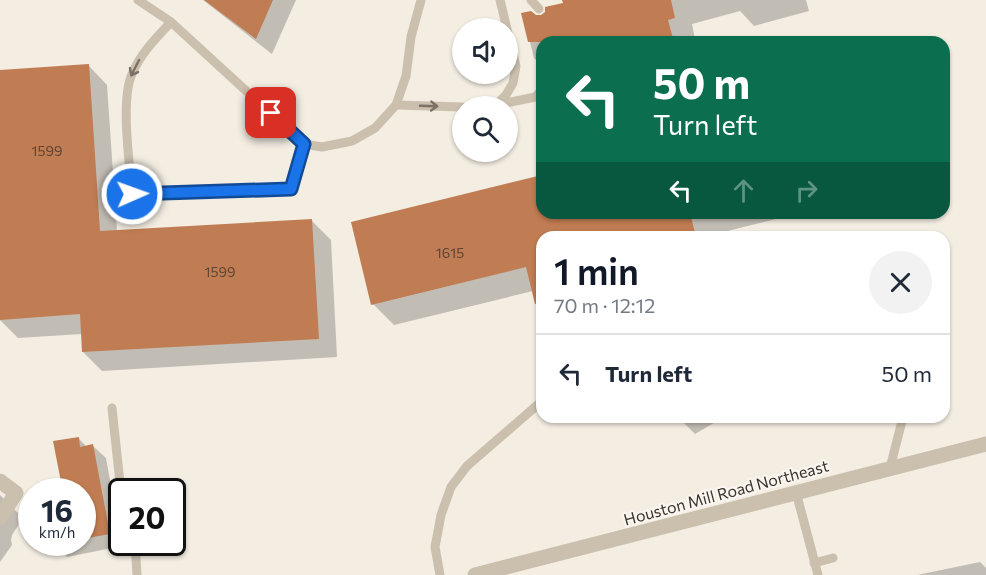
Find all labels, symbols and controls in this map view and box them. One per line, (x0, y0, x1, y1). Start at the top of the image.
map controls (452, 18, 518, 162)
button: sound (452, 18, 518, 84)
text: 50 m (653, 56, 750, 108)
one-way arrow (129, 58, 140, 76)
icon: left (554, 60, 632, 138)
pin (245, 87, 296, 138)
icon: arrive (254, 96, 287, 129)
button: search (452, 96, 518, 162)
one-way arrow (418, 101, 438, 112)
text: Turn left (653, 108, 757, 141)
house number: 1599 (31, 142, 63, 159)
position arrow (100, 162, 164, 226)
icon: left (664, 174, 697, 207)
icon: ahead (727, 174, 760, 207)
icon: right (790, 174, 823, 207)
house number: 1615 (436, 244, 464, 261)
text: 1 min (554, 248, 639, 292)
button: close (869, 251, 932, 314)
house number: 1599 (204, 263, 236, 280)
text: 70 m · 12:12 (554, 293, 655, 317)
icon: left (554, 357, 587, 390)
text: Turn left (605, 360, 692, 387)
text: 50 m (882, 360, 932, 387)
street label: Houston Mill Road Northeast (621, 455, 831, 529)
speed limit sign: 20 (108, 478, 186, 556)
text: 16 (41, 491, 73, 528)
text: km/h (39, 523, 75, 541)

